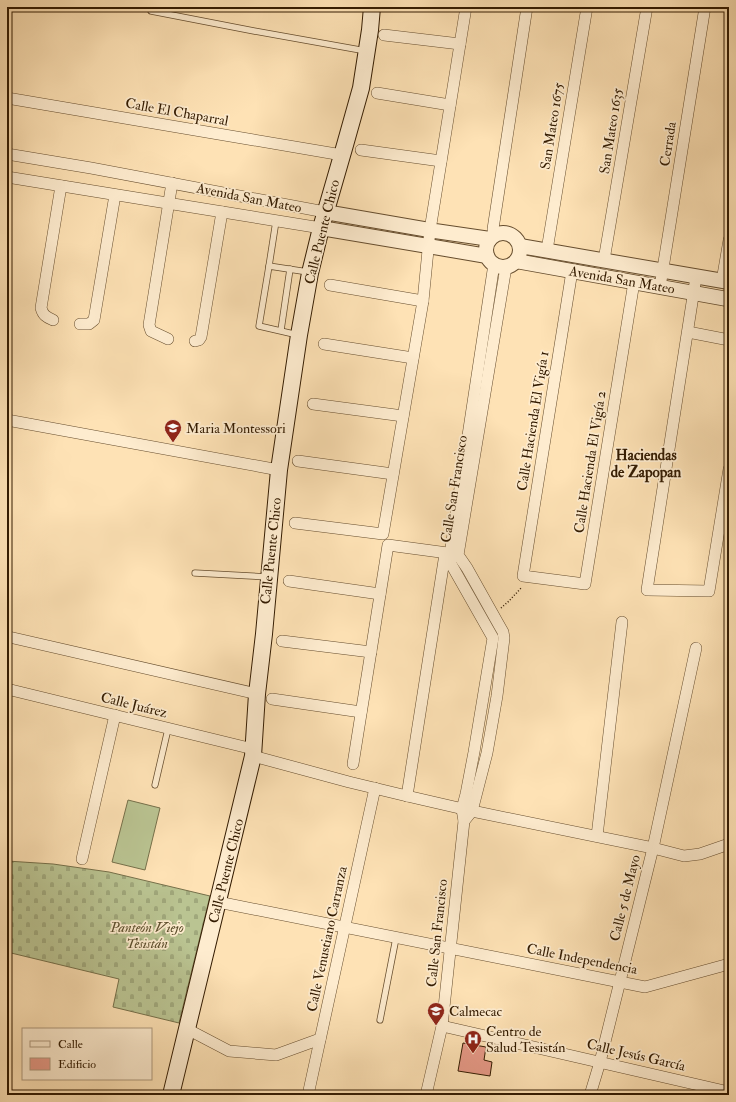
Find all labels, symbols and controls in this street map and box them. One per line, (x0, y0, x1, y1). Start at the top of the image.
street label: San Mateo 1675 (537, 81, 567, 171)
street label: San Mateo 1635 (596, 86, 626, 175)
street label: Calle El Chaparral (124, 95, 230, 130)
street label: Cerrada (656, 120, 680, 168)
street label: Calle Puente Chico (301, 178, 343, 286)
street label: Avenida San Mateo (194, 179, 303, 217)
street label: Avenida San Mateo (567, 262, 676, 298)
street label: Calle Hacienda El Vigía 1 (514, 350, 552, 492)
street label: Calle Hacienda El Vigía 2 (570, 390, 610, 534)
school or university icon: Maria Montessori (163, 418, 183, 443)
place label: Maria Montessori (186, 420, 286, 437)
street label: Calle San Francisco (437, 434, 471, 544)
district label: Haciendas de Zapopan (611, 446, 682, 483)
street label: Calle Puente Chico (257, 497, 285, 605)
street label: Calle Juárez (99, 689, 169, 722)
street label: Calle Puente Chico (205, 817, 247, 925)
street label: Calle 5 de Mayo (606, 853, 645, 943)
street label: Calle Venustiano Carranza (303, 864, 351, 1013)
street label: Calle San Francisco (423, 878, 451, 988)
park label: Panteón Viejo Tesistán (109, 919, 184, 952)
street label: Calle Independencia (525, 940, 639, 979)
school or university icon: Calmecac (426, 1001, 446, 1026)
place label: Calmecac (449, 1003, 503, 1020)
place label: Centro de Salud Tesistán (486, 1023, 565, 1056)
legend (22, 1028, 152, 1080)
hospital icon: Centro de Salud Tesistán (463, 1029, 483, 1054)
street label: Calle Jesús García (585, 1035, 687, 1075)
text: Calle (58, 1037, 83, 1052)
text: Edificio (58, 1057, 96, 1072)

